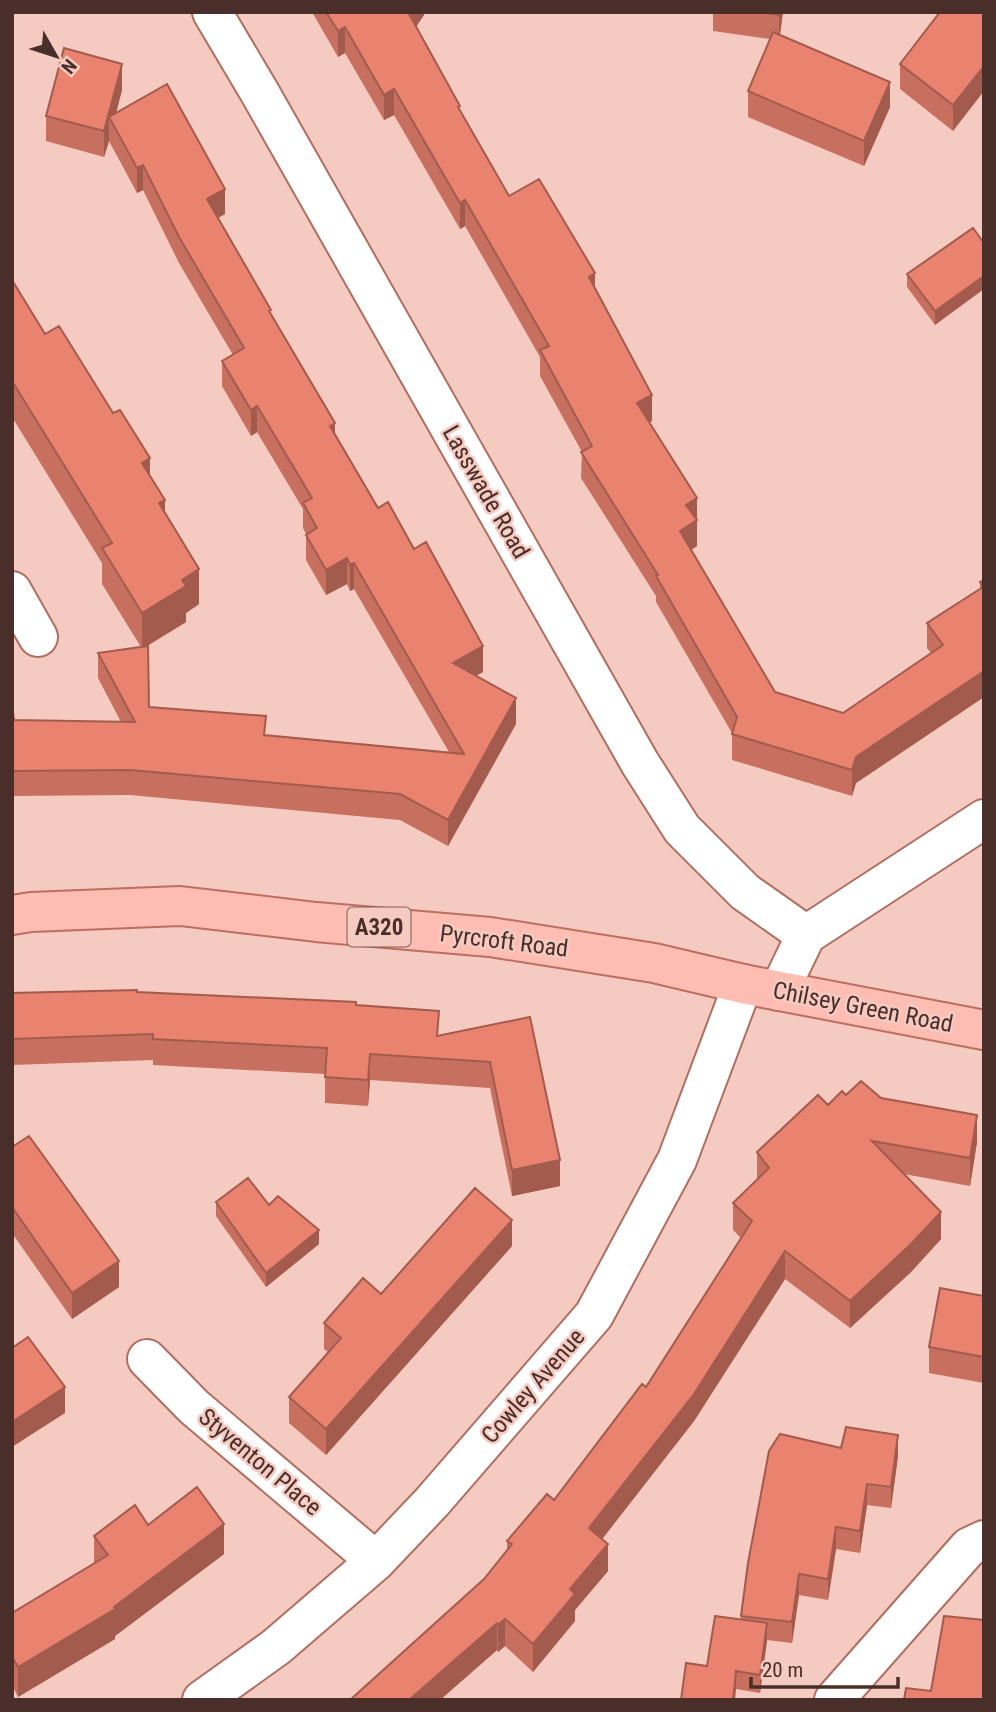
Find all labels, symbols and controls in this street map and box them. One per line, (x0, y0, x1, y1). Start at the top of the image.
north arrow (21, 21, 91, 91)
text: N (56, 55, 81, 78)
street label: Lasswade Road (437, 421, 535, 563)
road number: A320 (348, 908, 410, 946)
street label: Pyrcroft Road (438, 919, 570, 963)
street label: Chilsey Green Road (771, 976, 955, 1038)
street label: Cowley Avenue (476, 1323, 590, 1449)
street label: Styventon Place (193, 1403, 327, 1521)
scale bar (751, 1646, 898, 1690)
text: 20 m (762, 1658, 803, 1682)

